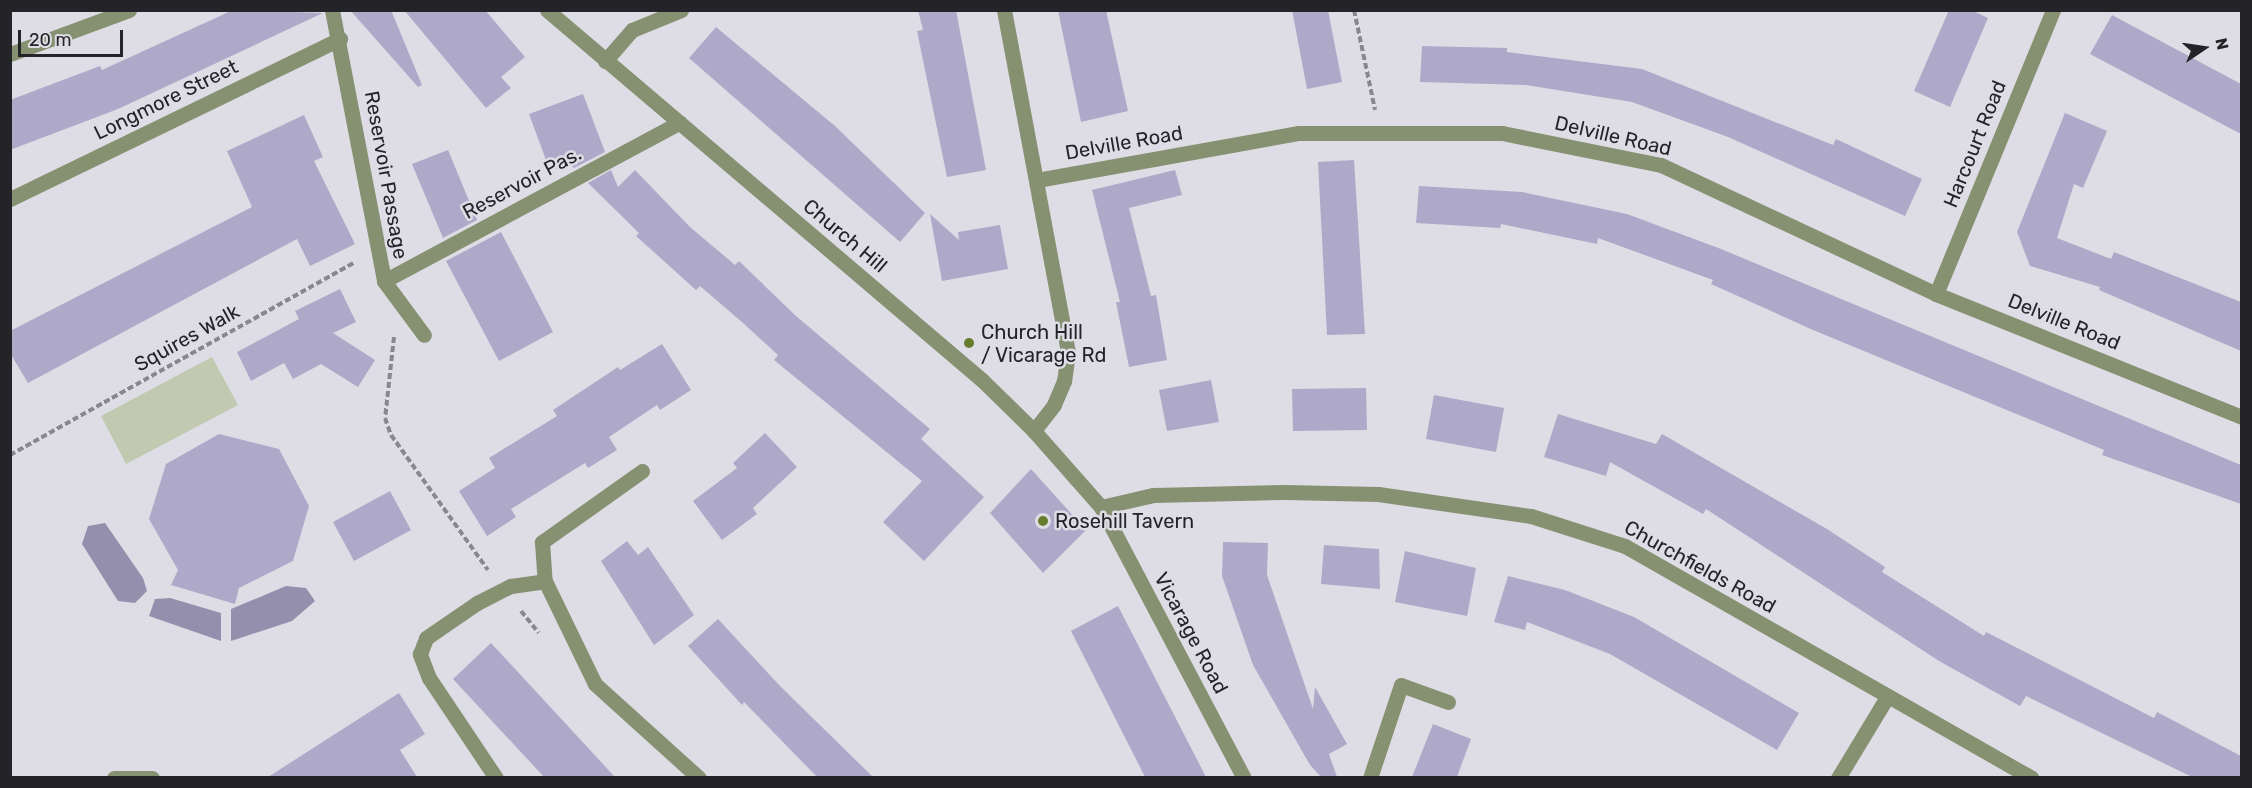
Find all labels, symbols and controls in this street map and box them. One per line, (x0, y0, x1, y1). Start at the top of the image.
scale bar (21, 18, 126, 56)
north arrow (2174, 18, 2234, 78)
text: 20 m (29, 29, 71, 51)
text: N (2211, 36, 2233, 52)
street label: Longmore Street (90, 55, 242, 145)
street label: Harcourt Road (1939, 77, 2011, 211)
street label: Reservoir Passage (359, 89, 413, 261)
street label: Delville Road (1552, 111, 1674, 161)
street label: Delville Road (1063, 121, 1185, 165)
street label: Reservoir Pas. (458, 142, 586, 224)
street label: Church Hill (798, 194, 892, 278)
street label: Delville Road (2004, 289, 2124, 355)
street label: Squires Walk (130, 299, 244, 377)
place label: Church Hill / Vicarage Rd (981, 320, 1107, 367)
marker: Church Hill / Vicarage Rd (962, 336, 976, 350)
place label: Rosehill Tavern (1055, 509, 1195, 533)
marker: Rosehill Tavern (1036, 514, 1050, 528)
street label: Churchfields Road (1620, 515, 1780, 619)
street label: Vicarage Road (1149, 568, 1233, 698)

